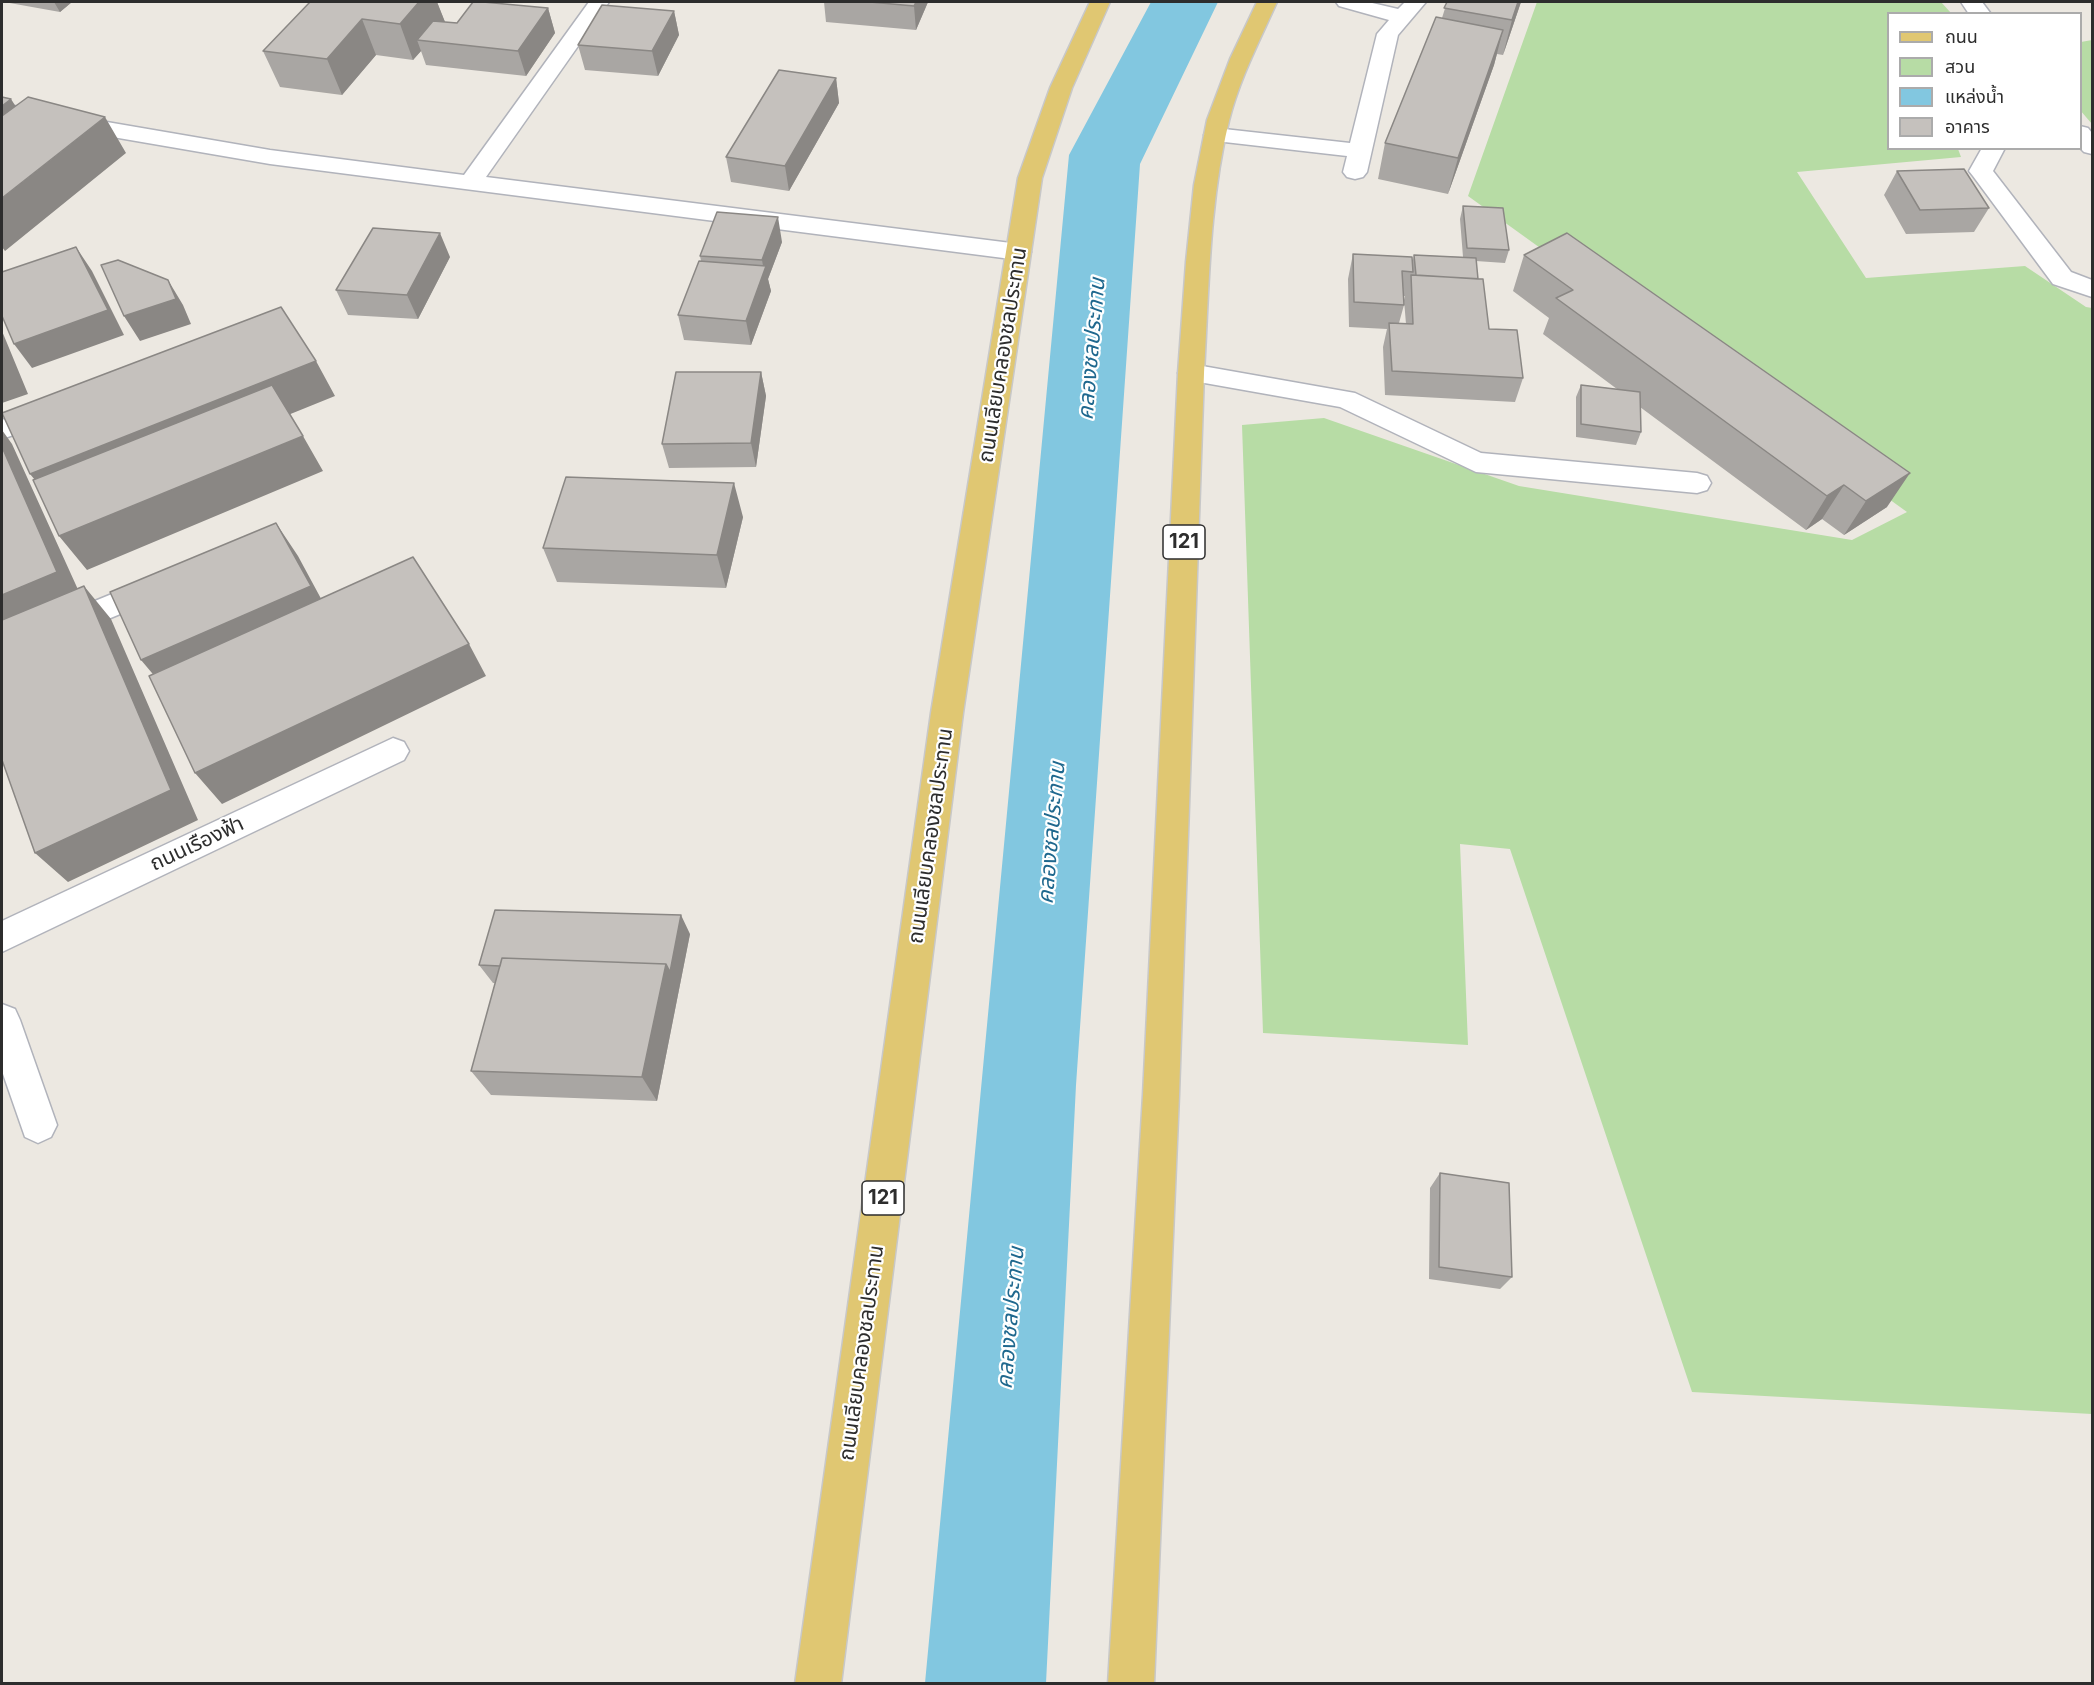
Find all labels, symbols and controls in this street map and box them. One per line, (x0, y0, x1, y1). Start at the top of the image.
legend (1887, 12, 2082, 150)
text: ถนน (1945, 26, 1978, 47)
text: สวน (1945, 56, 1975, 77)
text: แหล่งน้ำ (1945, 86, 2004, 107)
text: อาคาร (1945, 116, 1990, 137)
street label: ถนนเลียบคลองชลประทาน (974, 246, 1032, 464)
water label: คลองชลประทาน (1073, 277, 1111, 421)
road number: 121 (1163, 525, 1205, 559)
street label: ถนนเลียบคลองชลประทาน (903, 727, 959, 945)
water label: คลองชลประทาน (1033, 761, 1071, 905)
street label: ถนนเรืองฟ้า (146, 811, 248, 877)
road number: 121 (862, 1181, 904, 1215)
street label: ถนนเลียบคลองชลประทาน (834, 1244, 890, 1462)
water label: คลองชลประทาน (992, 1246, 1030, 1390)

